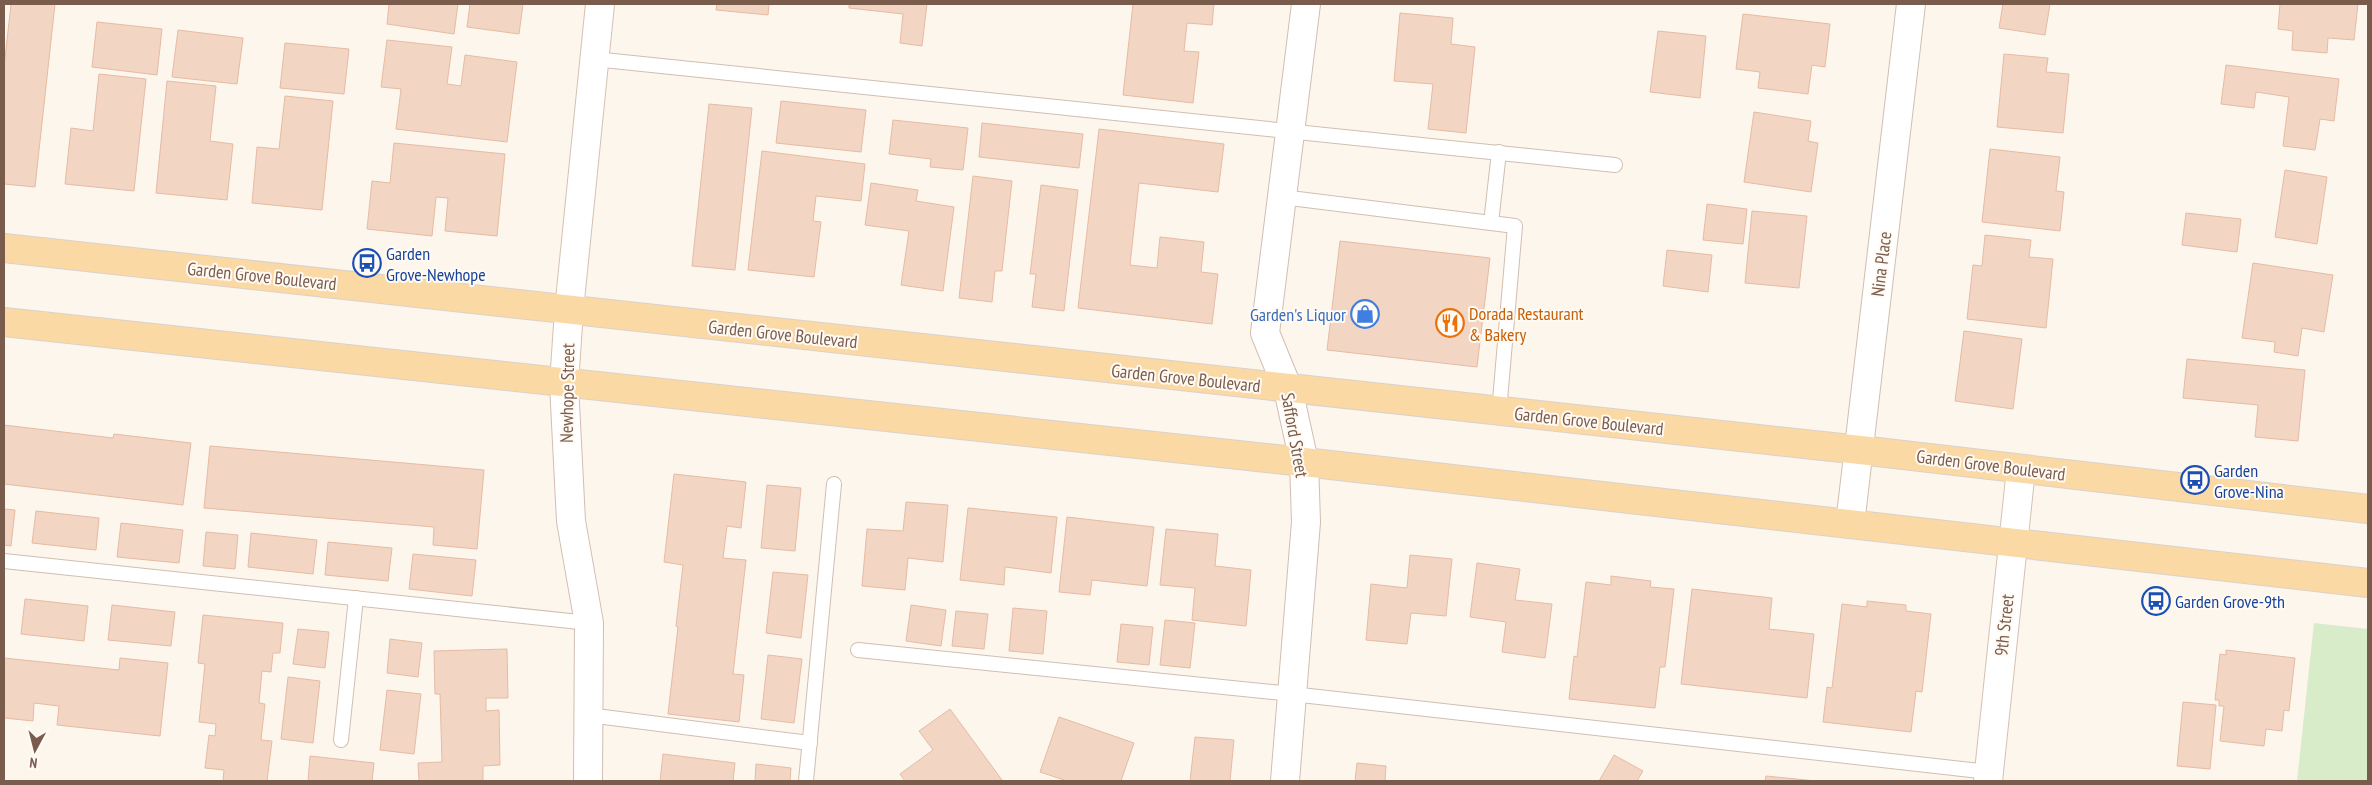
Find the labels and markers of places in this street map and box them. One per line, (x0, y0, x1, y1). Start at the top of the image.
place label: Garden Grove-Newhope (386, 242, 486, 286)
bus stop icon: Garden Grove-Newhope (352, 248, 382, 278)
shop icon: Garden's Liquor (1350, 299, 1380, 329)
place label: Dorada Restaurant & Bakery (1469, 302, 1584, 346)
place label: Garden's Liquor (1250, 303, 1346, 326)
restaurant icon: Dorada Restaurant & Bakery (1435, 308, 1465, 338)
place label: Garden Grove-Nina (2214, 459, 2284, 503)
bus stop icon: Garden Grove-Nina (2180, 465, 2210, 495)
bus stop icon: Garden Grove-9th (2141, 586, 2171, 616)
place label: Garden Grove-9th (2175, 590, 2285, 613)

